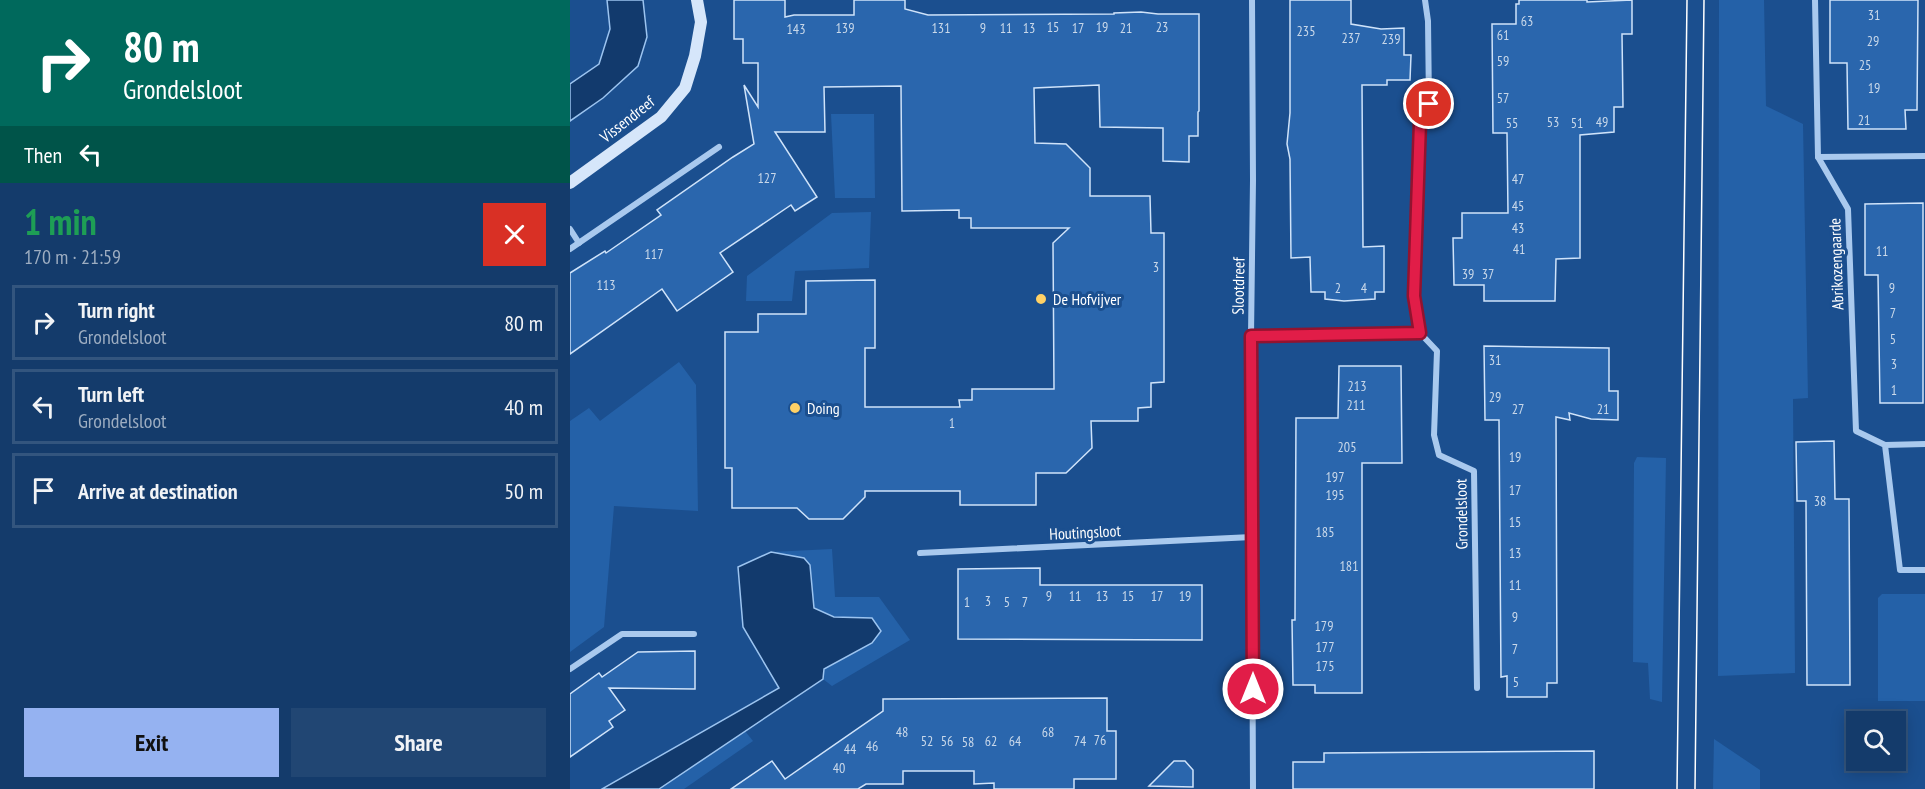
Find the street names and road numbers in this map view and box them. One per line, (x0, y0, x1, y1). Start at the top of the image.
street label: Vissendreef (595, 91, 659, 147)
street label: Abrikozengaarde (1824, 218, 1848, 310)
street label: Slootdreef (1228, 256, 1249, 315)
street label: Grondelsloot (1450, 478, 1472, 550)
street label: Houtingsloot (1049, 520, 1122, 544)

